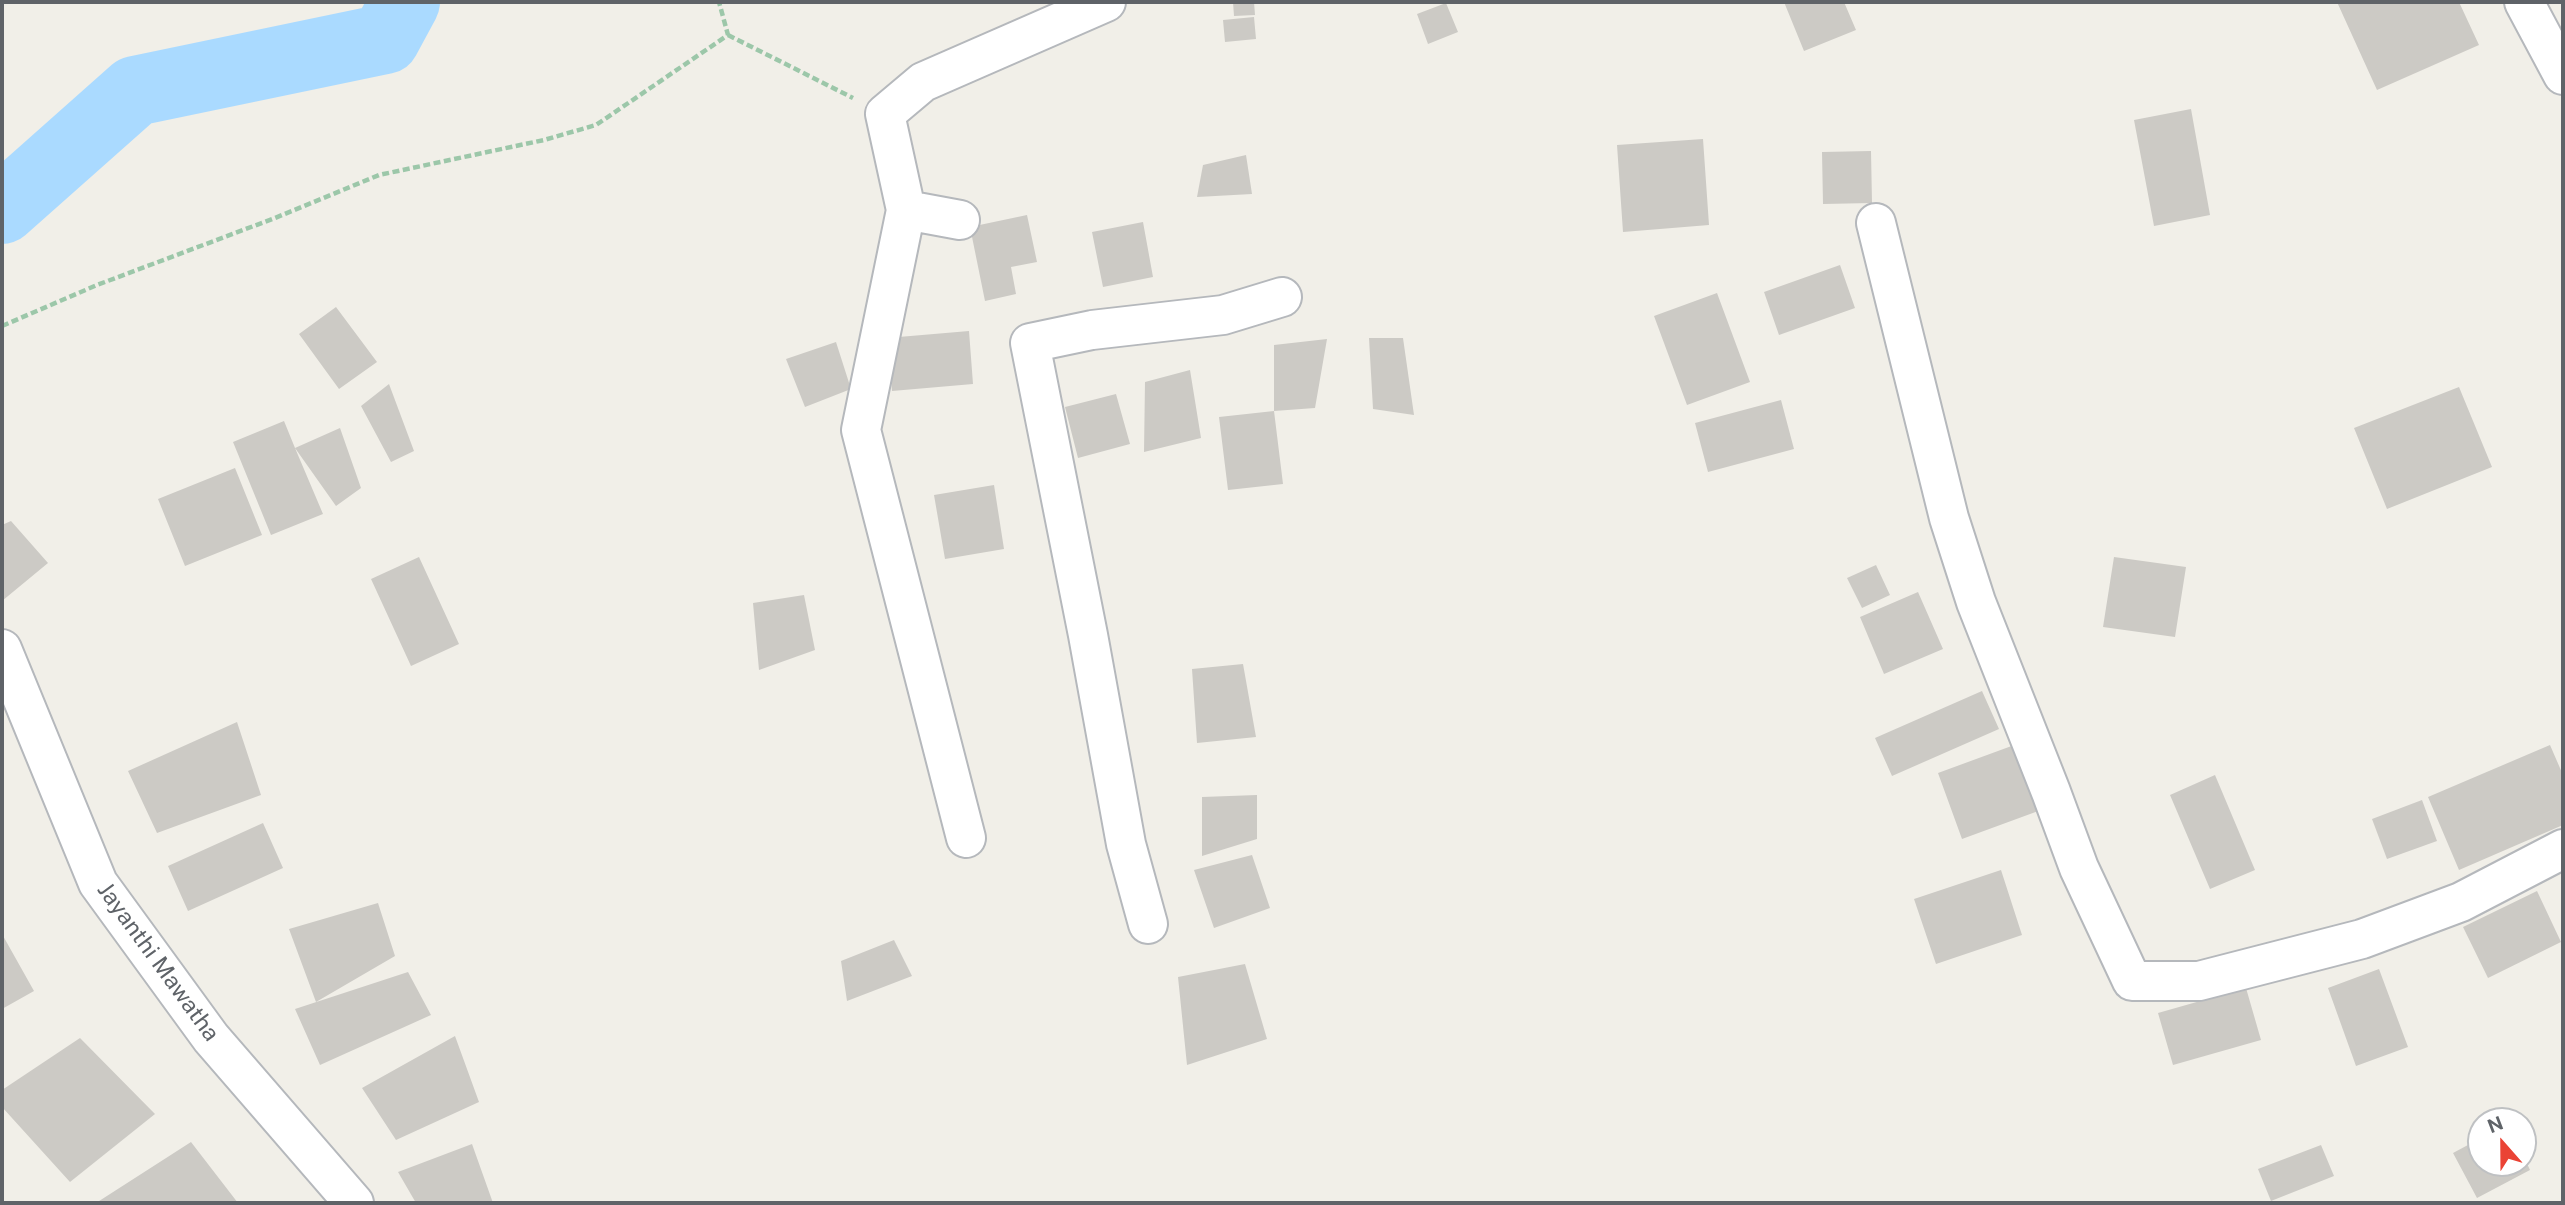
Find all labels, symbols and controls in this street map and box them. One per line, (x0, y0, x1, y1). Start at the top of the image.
street label: Jayanthi Mawatha (91, 877, 225, 1047)
north arrow (2467, 1107, 2537, 1177)
text: N (2484, 1111, 2506, 1137)

